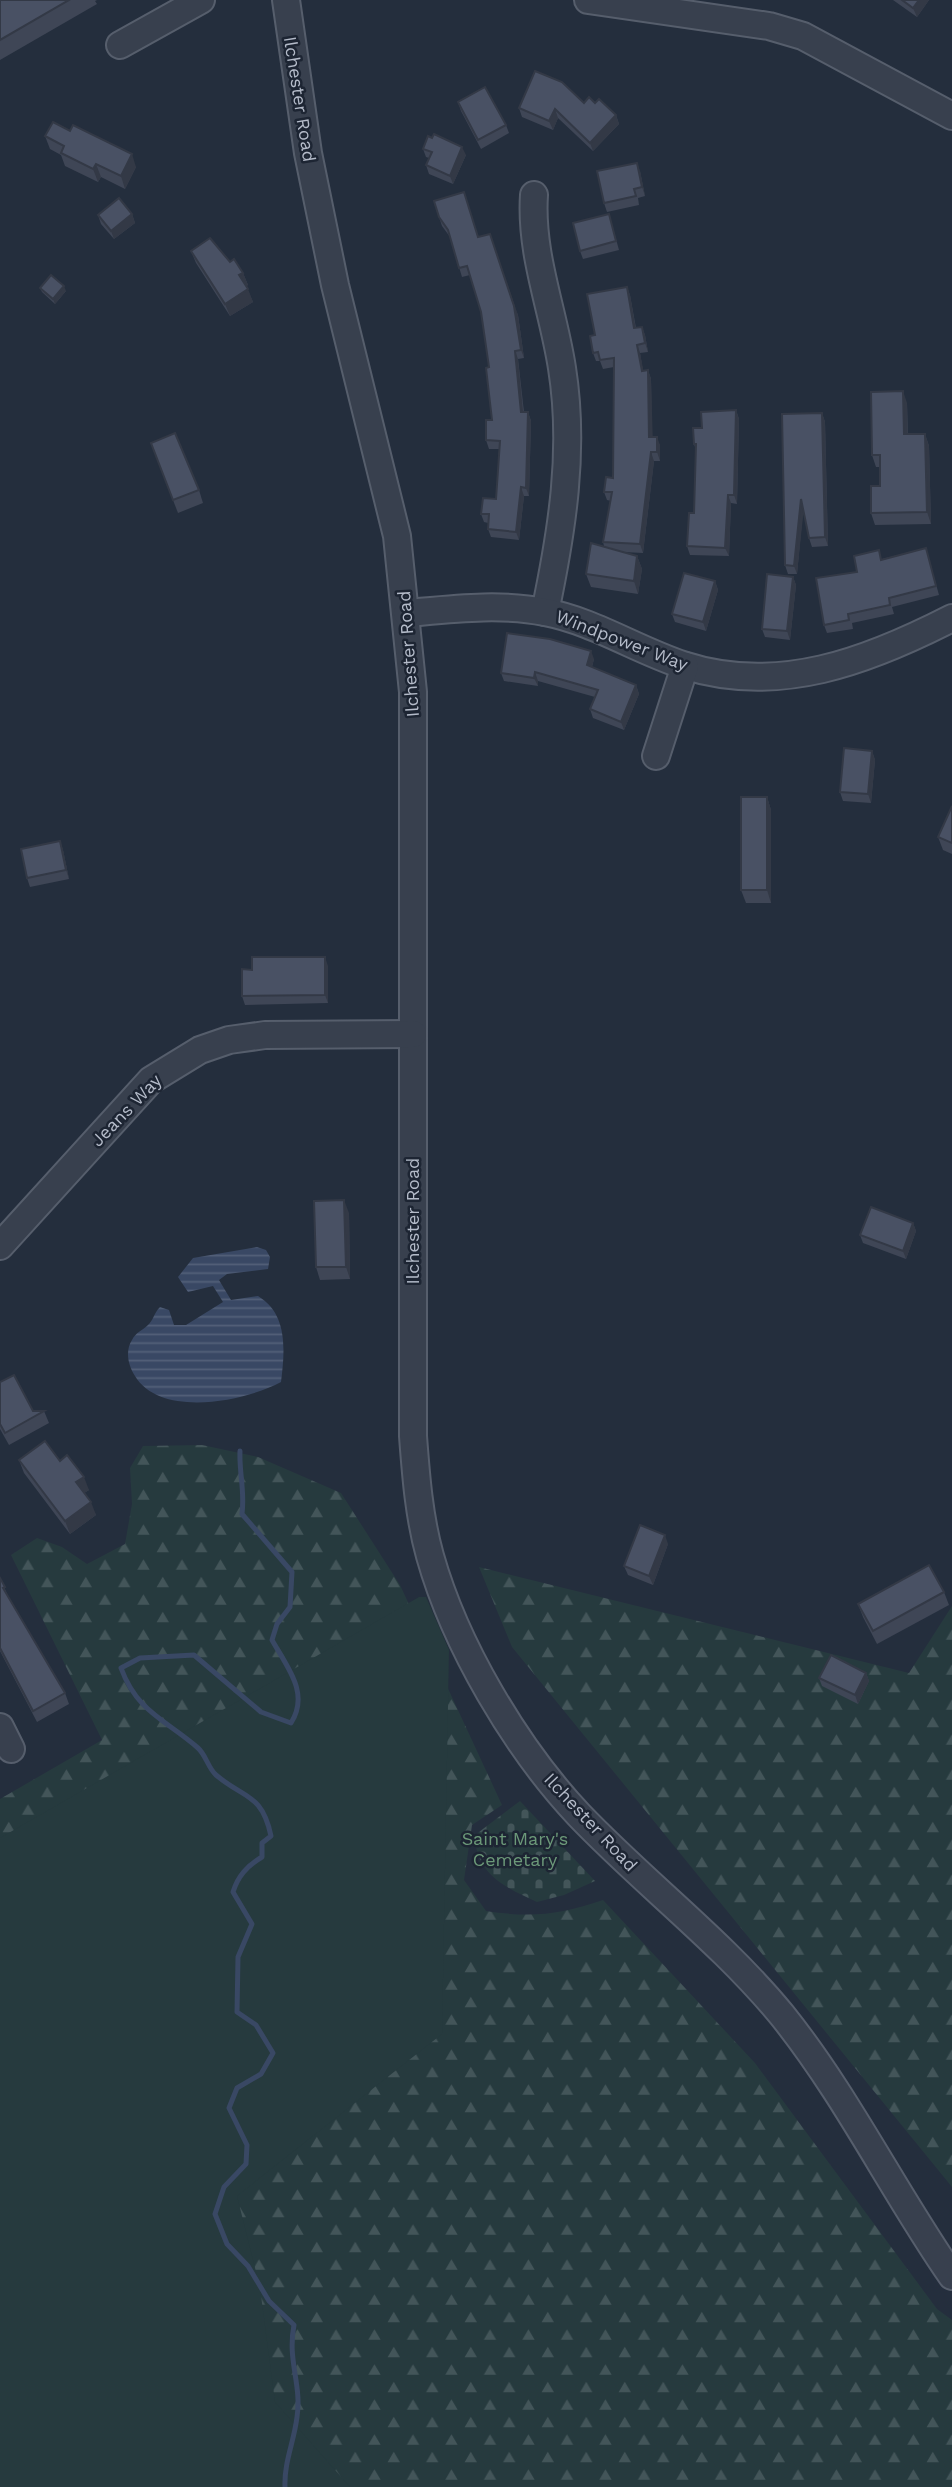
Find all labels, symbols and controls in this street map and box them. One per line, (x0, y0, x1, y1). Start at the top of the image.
street label: Ilchester Road (280, 35, 320, 163)
street label: Ilchester Road (393, 590, 423, 718)
street label: Windpower Way (553, 605, 692, 675)
street label: Jeans Way (86, 1069, 166, 1151)
street label: Ilchester Road (402, 1158, 423, 1284)
street label: Ilchester Road (540, 1768, 642, 1876)
park label: Saint Mary's Cemetary (462, 1828, 568, 1870)

